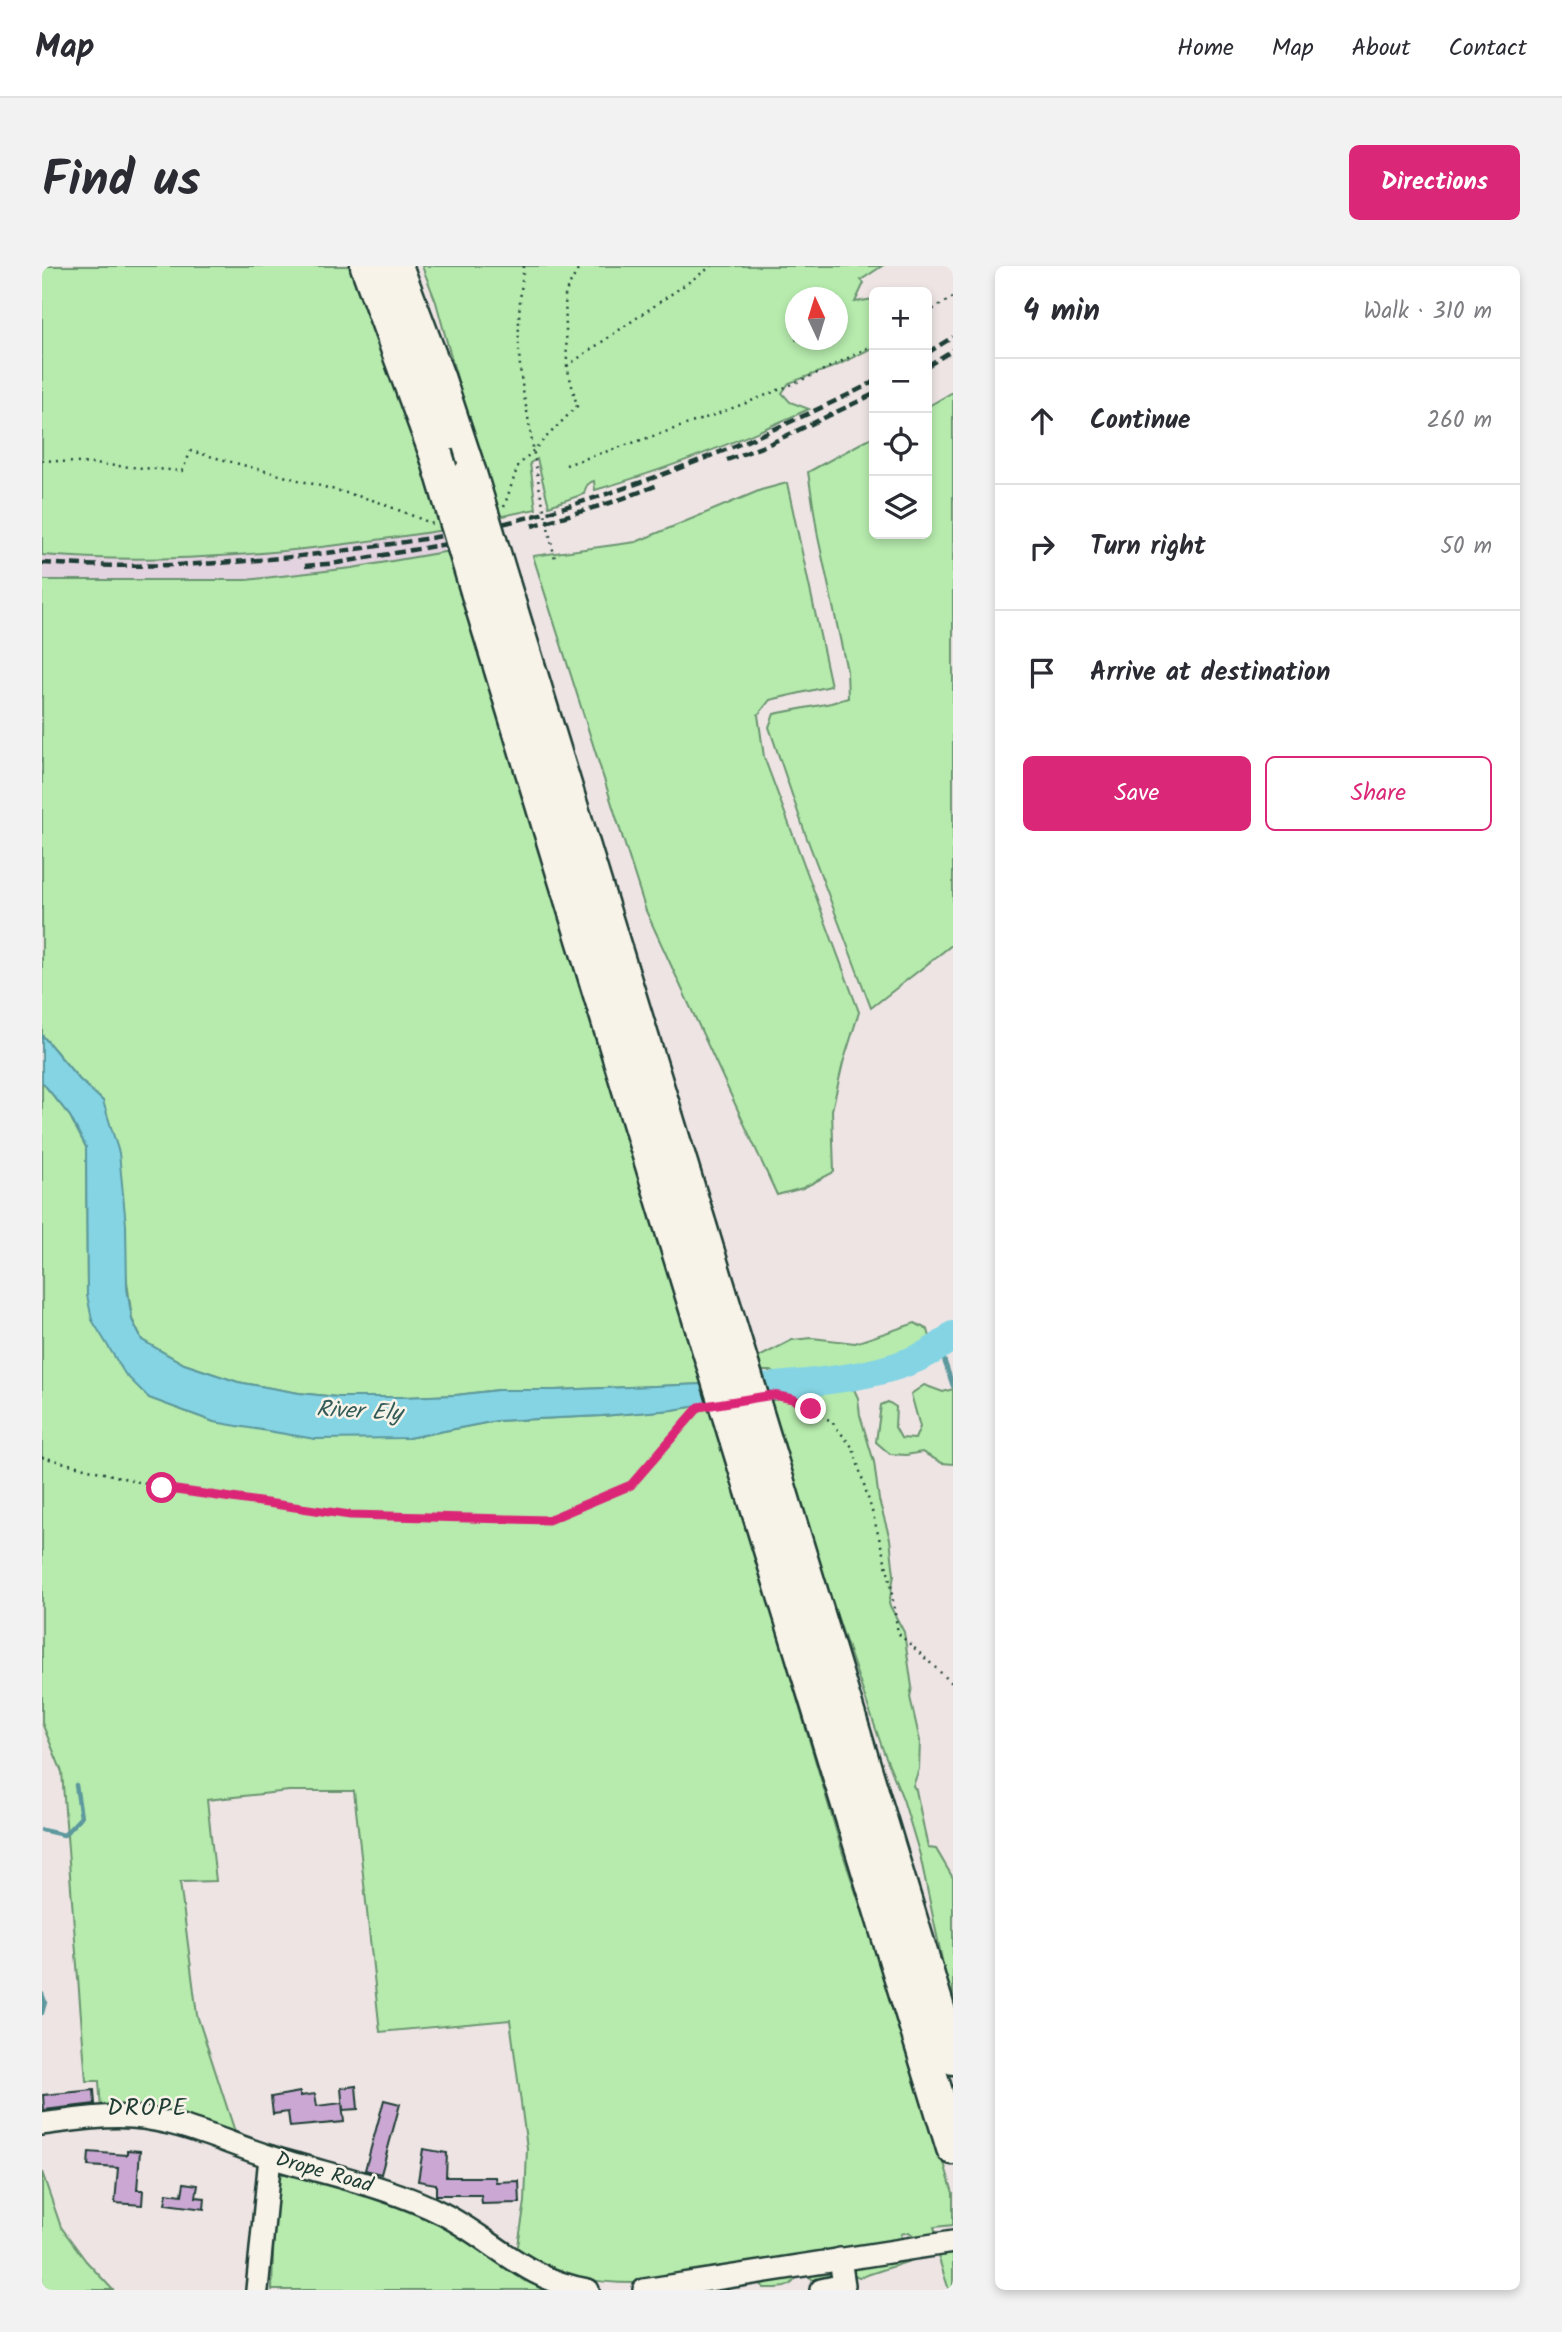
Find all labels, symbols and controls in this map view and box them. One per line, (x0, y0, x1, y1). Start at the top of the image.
text: Map (35, 22, 95, 75)
text: Home (1177, 29, 1234, 68)
text: Map (1272, 29, 1314, 68)
text: About (1352, 29, 1410, 68)
text: Contact (1448, 29, 1527, 68)
text: Find us (42, 143, 200, 221)
button: Directions (1349, 145, 1520, 220)
north arrow (785, 287, 848, 350)
map controls (869, 287, 932, 539)
button: + (869, 287, 932, 350)
text: 4 min (1023, 288, 1100, 336)
text: Walk · 310 m (1364, 294, 1492, 330)
button: − (869, 350, 932, 413)
text: Continue (1090, 400, 1191, 442)
icon: ahead (1023, 402, 1061, 440)
text: 260 m (1427, 403, 1492, 439)
button: locate (869, 413, 932, 476)
button: layers (869, 476, 932, 539)
text: Turn right (1090, 526, 1206, 568)
icon: right (1023, 528, 1061, 566)
text: 50 m (1441, 529, 1492, 565)
text: Arrive at destination (1090, 652, 1330, 694)
icon: arrive (1023, 654, 1061, 692)
button: Save (1023, 756, 1251, 831)
button: Share (1265, 756, 1492, 831)
water label: River Ely (315, 1392, 406, 1432)
route end (795, 1393, 826, 1424)
route start (146, 1472, 177, 1503)
district label: DROPE (107, 2089, 189, 2128)
street label: Drope Road (271, 2143, 377, 2203)

